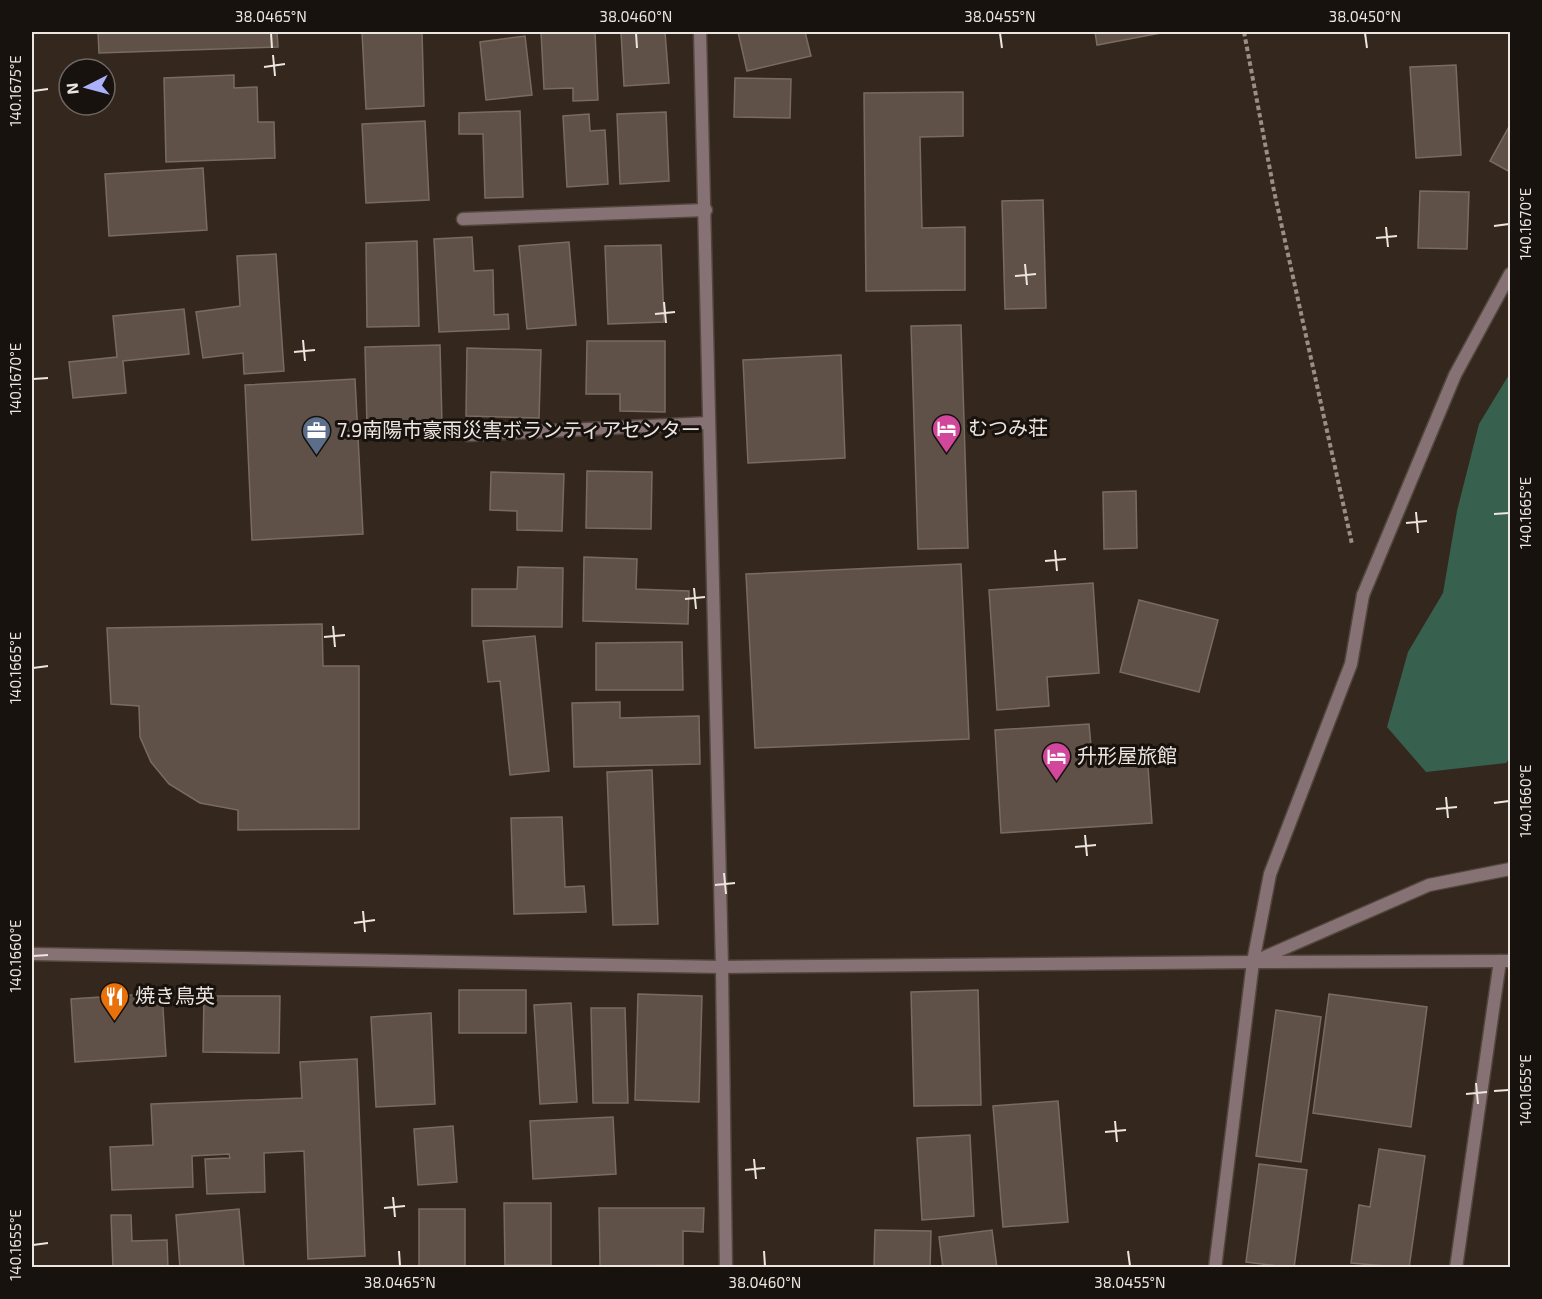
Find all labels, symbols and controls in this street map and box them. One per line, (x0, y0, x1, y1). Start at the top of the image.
text: 38.0465°N (235, 7, 307, 25)
text: 38.0460°N (600, 7, 672, 25)
text: 38.0455°N (964, 7, 1036, 25)
text: 38.0450°N (1329, 7, 1401, 25)
text: 140.1675°E (6, 55, 24, 127)
north arrow (57, 57, 117, 117)
text: N (62, 82, 82, 95)
text: 140.1670°E (1516, 188, 1534, 260)
text: 140.1670°E (6, 343, 24, 415)
hotel icon: むつみ荘 (931, 412, 963, 454)
office icon: 7.9南陽市豪雨災害ボランティアセンター (300, 414, 332, 456)
place label: むつみ荘 (968, 415, 1048, 439)
place label: 7.9南陽市豪雨災害ボランティアセンター (337, 417, 701, 441)
text: 140.1665°E (1516, 477, 1534, 549)
text: 140.1665°E (6, 632, 24, 704)
hotel icon: 升形屋旅館 (1040, 740, 1072, 782)
place label: 升形屋旅館 (1077, 743, 1177, 767)
text: 140.1660°E (1516, 764, 1534, 838)
text: 140.1660°E (6, 919, 24, 993)
restaurant icon: 焼き鳥英 (98, 980, 130, 1022)
place label: 焼き鳥英 (135, 983, 215, 1007)
text: 140.1655°E (1516, 1054, 1534, 1126)
text: 140.1655°E (6, 1209, 24, 1281)
text: 38.0465°N (364, 1273, 436, 1291)
text: 38.0460°N (729, 1273, 801, 1291)
text: 38.0455°N (1094, 1273, 1166, 1291)

